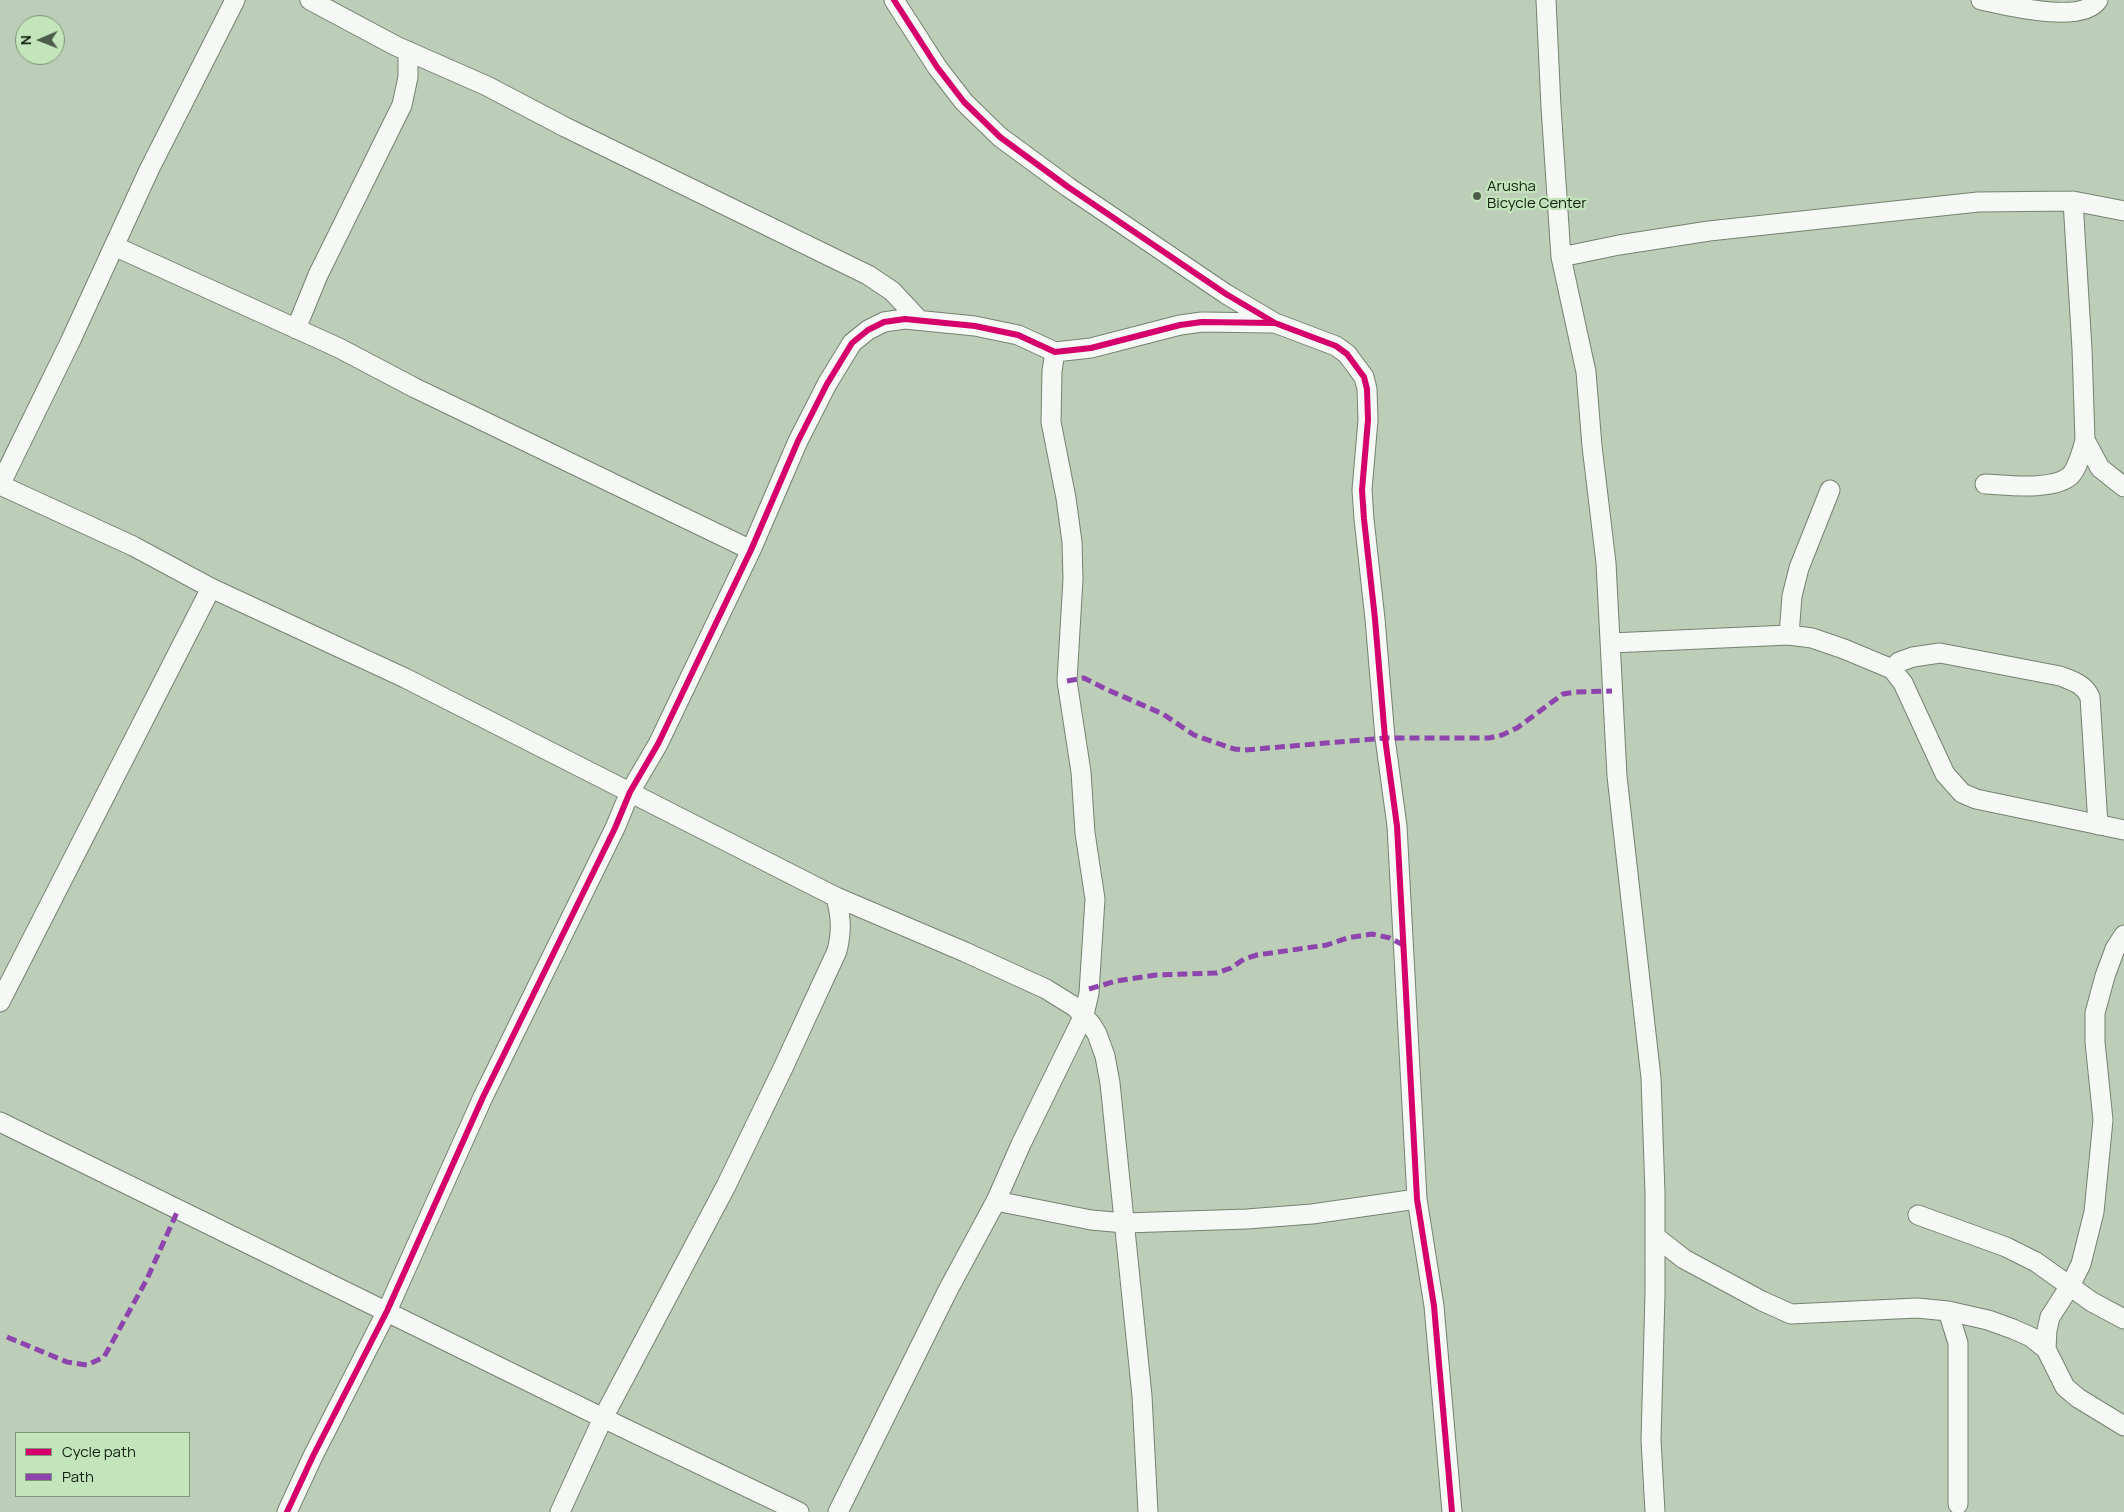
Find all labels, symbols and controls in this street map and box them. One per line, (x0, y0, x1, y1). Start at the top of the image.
north arrow (15, 15, 65, 65)
text: N (16, 35, 35, 45)
place label: Arusha Bicycle Center (1487, 178, 1587, 213)
marker: Arusha Bicycle Center (1471, 190, 1483, 202)
legend (15, 1432, 190, 1497)
text: Cycle path (62, 1441, 136, 1462)
text: Path (62, 1466, 94, 1487)

